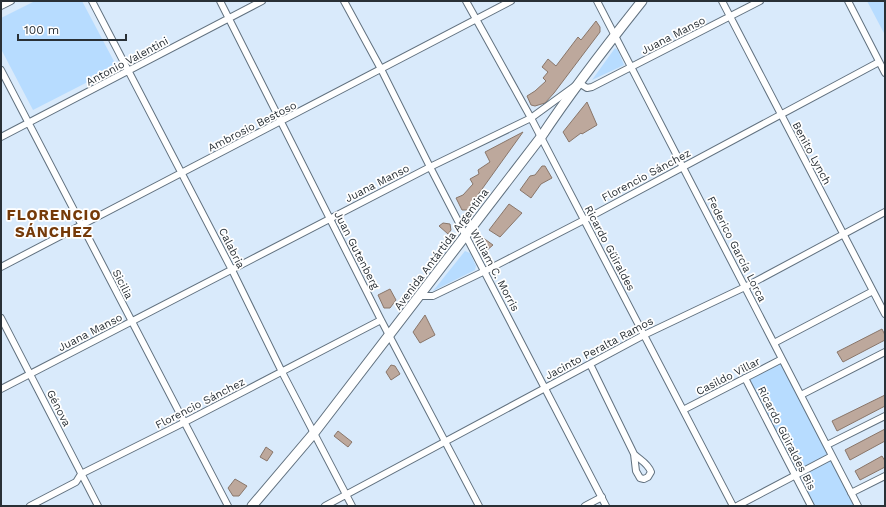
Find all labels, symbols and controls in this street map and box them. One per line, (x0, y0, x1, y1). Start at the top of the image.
street label: Juana Manso (639, 14, 708, 57)
scale bar (18, 16, 126, 42)
text: 100 m (24, 23, 59, 37)
street label: Antonio Valentini (84, 34, 171, 89)
street label: Ambrosio Bestoso (206, 99, 299, 154)
street label: Benito Lynch (790, 120, 834, 187)
street label: Florencio Sánchez (600, 146, 693, 204)
street label: Juana Manso (343, 162, 412, 205)
street label: Avenida Antártida Argentina (392, 186, 491, 313)
street label: Federico García Lorca (704, 194, 769, 304)
street label: Ricardo Güiraldes (582, 203, 638, 293)
district label: FLORENCIO SÁNCHEZ (7, 206, 101, 241)
street label: Juan Gutenberg (331, 209, 382, 291)
street label: Calabria (216, 226, 247, 271)
street label: William C. Morris (467, 227, 522, 314)
street label: Sicilia (110, 267, 136, 301)
street label: Juana Manso (56, 311, 125, 354)
street label: Jacinto Peralta Ramos (543, 314, 656, 382)
street label: Casildo Villar (694, 354, 763, 398)
street label: Florencio Sánchez (153, 375, 247, 432)
street label: Ricardo Güiraldes Bis (755, 384, 818, 492)
street label: Génova (44, 388, 73, 429)

